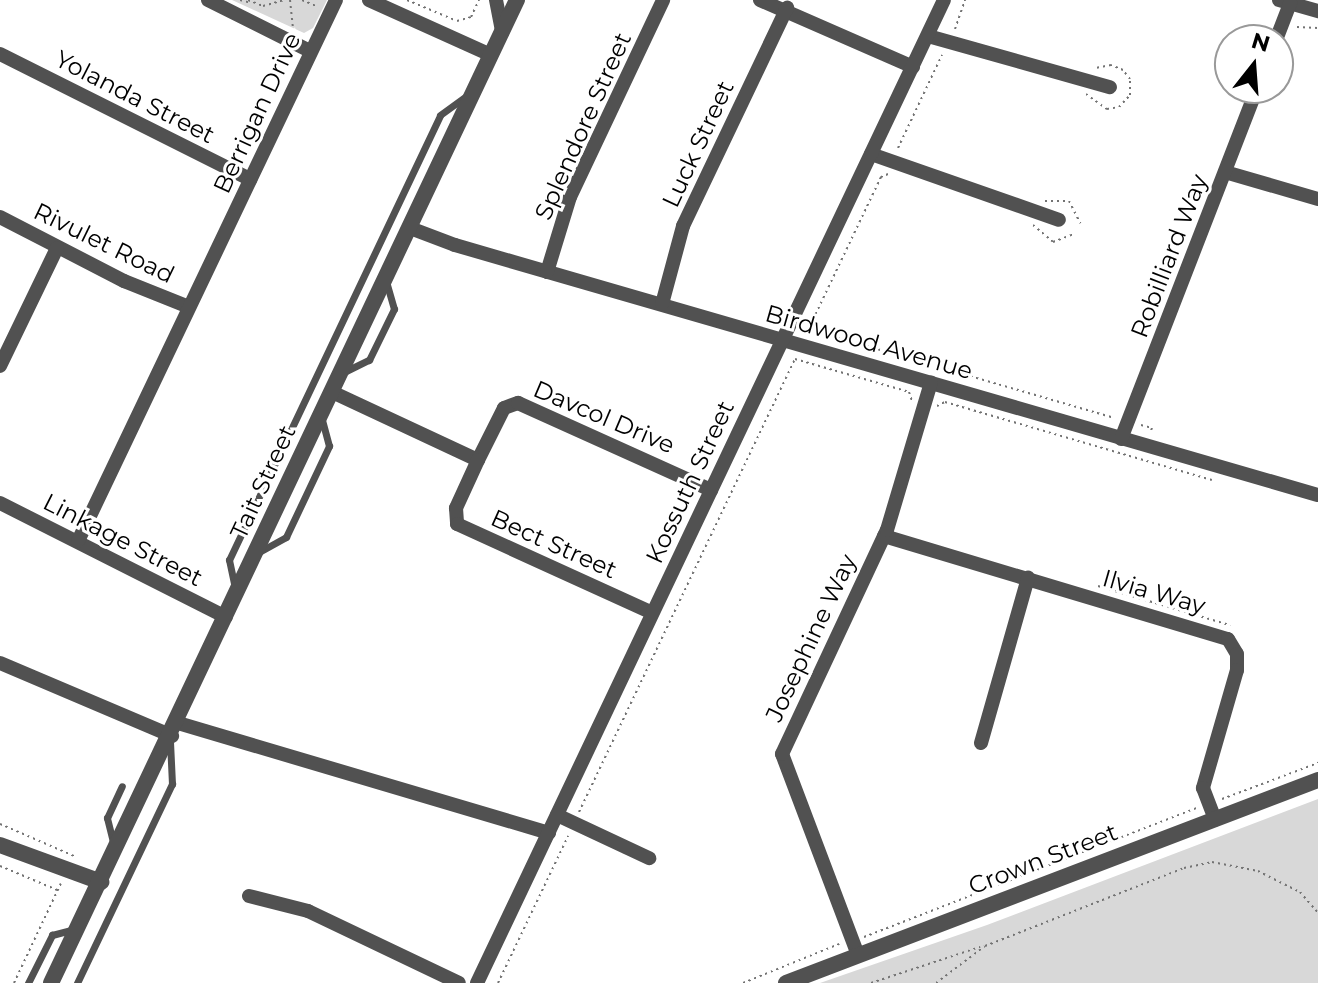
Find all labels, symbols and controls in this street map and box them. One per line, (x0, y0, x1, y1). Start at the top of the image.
north arrow (1214, 24, 1294, 104)
text: N (1248, 27, 1273, 58)
street label: Berrigan Drive (207, 28, 307, 198)
street label: Splendore Street (529, 28, 637, 224)
street label: Yolanda Street (51, 44, 219, 150)
street label: Luck Street (656, 76, 740, 212)
street label: Robilliard Way (1125, 170, 1213, 342)
street label: Rivulet Road (29, 197, 179, 289)
street label: Birdwood Avenue (762, 299, 976, 385)
street label: Davcol Drive (529, 374, 679, 460)
street label: Kossuth Street (640, 396, 740, 568)
street label: Tait Street (224, 421, 302, 543)
street label: Linkage Street (39, 487, 207, 593)
street label: Bect Street (487, 503, 621, 585)
street label: Josephine Way (760, 550, 862, 726)
street label: Ilvia Way (1099, 564, 1209, 620)
street label: Crown Street (964, 817, 1122, 901)

